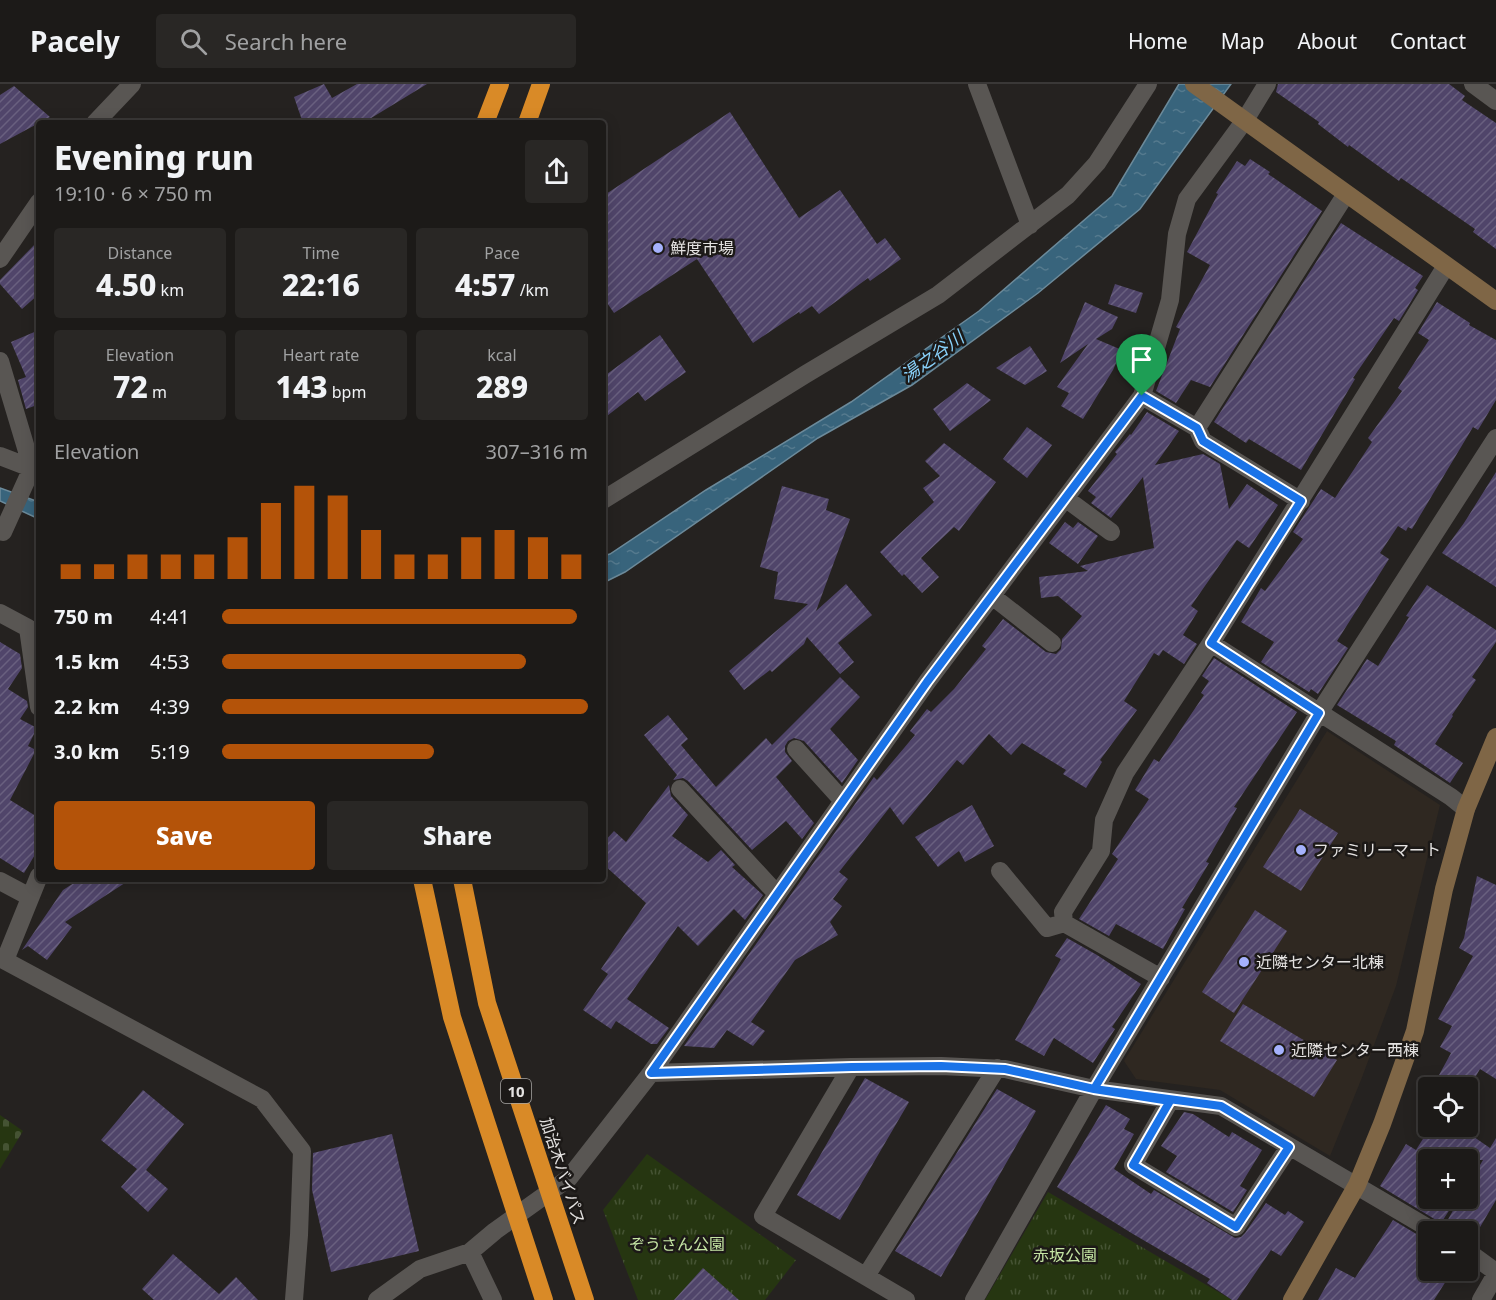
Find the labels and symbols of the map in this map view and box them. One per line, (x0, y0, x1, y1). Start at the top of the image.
place label: 鮮度市場 (670, 237, 734, 259)
marker: 鮮度市場 (651, 241, 665, 255)
water label: 湯之谷川 (896, 324, 970, 387)
pin (1116, 334, 1167, 396)
place label: ファミリーマート (1313, 839, 1441, 861)
marker: ファミリーマート (1294, 843, 1308, 857)
place label: 近隣センター北棟 (1256, 951, 1384, 973)
marker: 近隣センター北棟 (1237, 955, 1251, 969)
place label: 近隣センター西棟 (1291, 1039, 1419, 1061)
marker: 近隣センター西棟 (1272, 1043, 1286, 1057)
road number: 10 (501, 1079, 531, 1103)
street label: 加治木バイパス (535, 1114, 591, 1228)
park label: ぞうさん公園 (629, 1233, 725, 1255)
park label: 赤坂公園 (1033, 1244, 1097, 1266)

